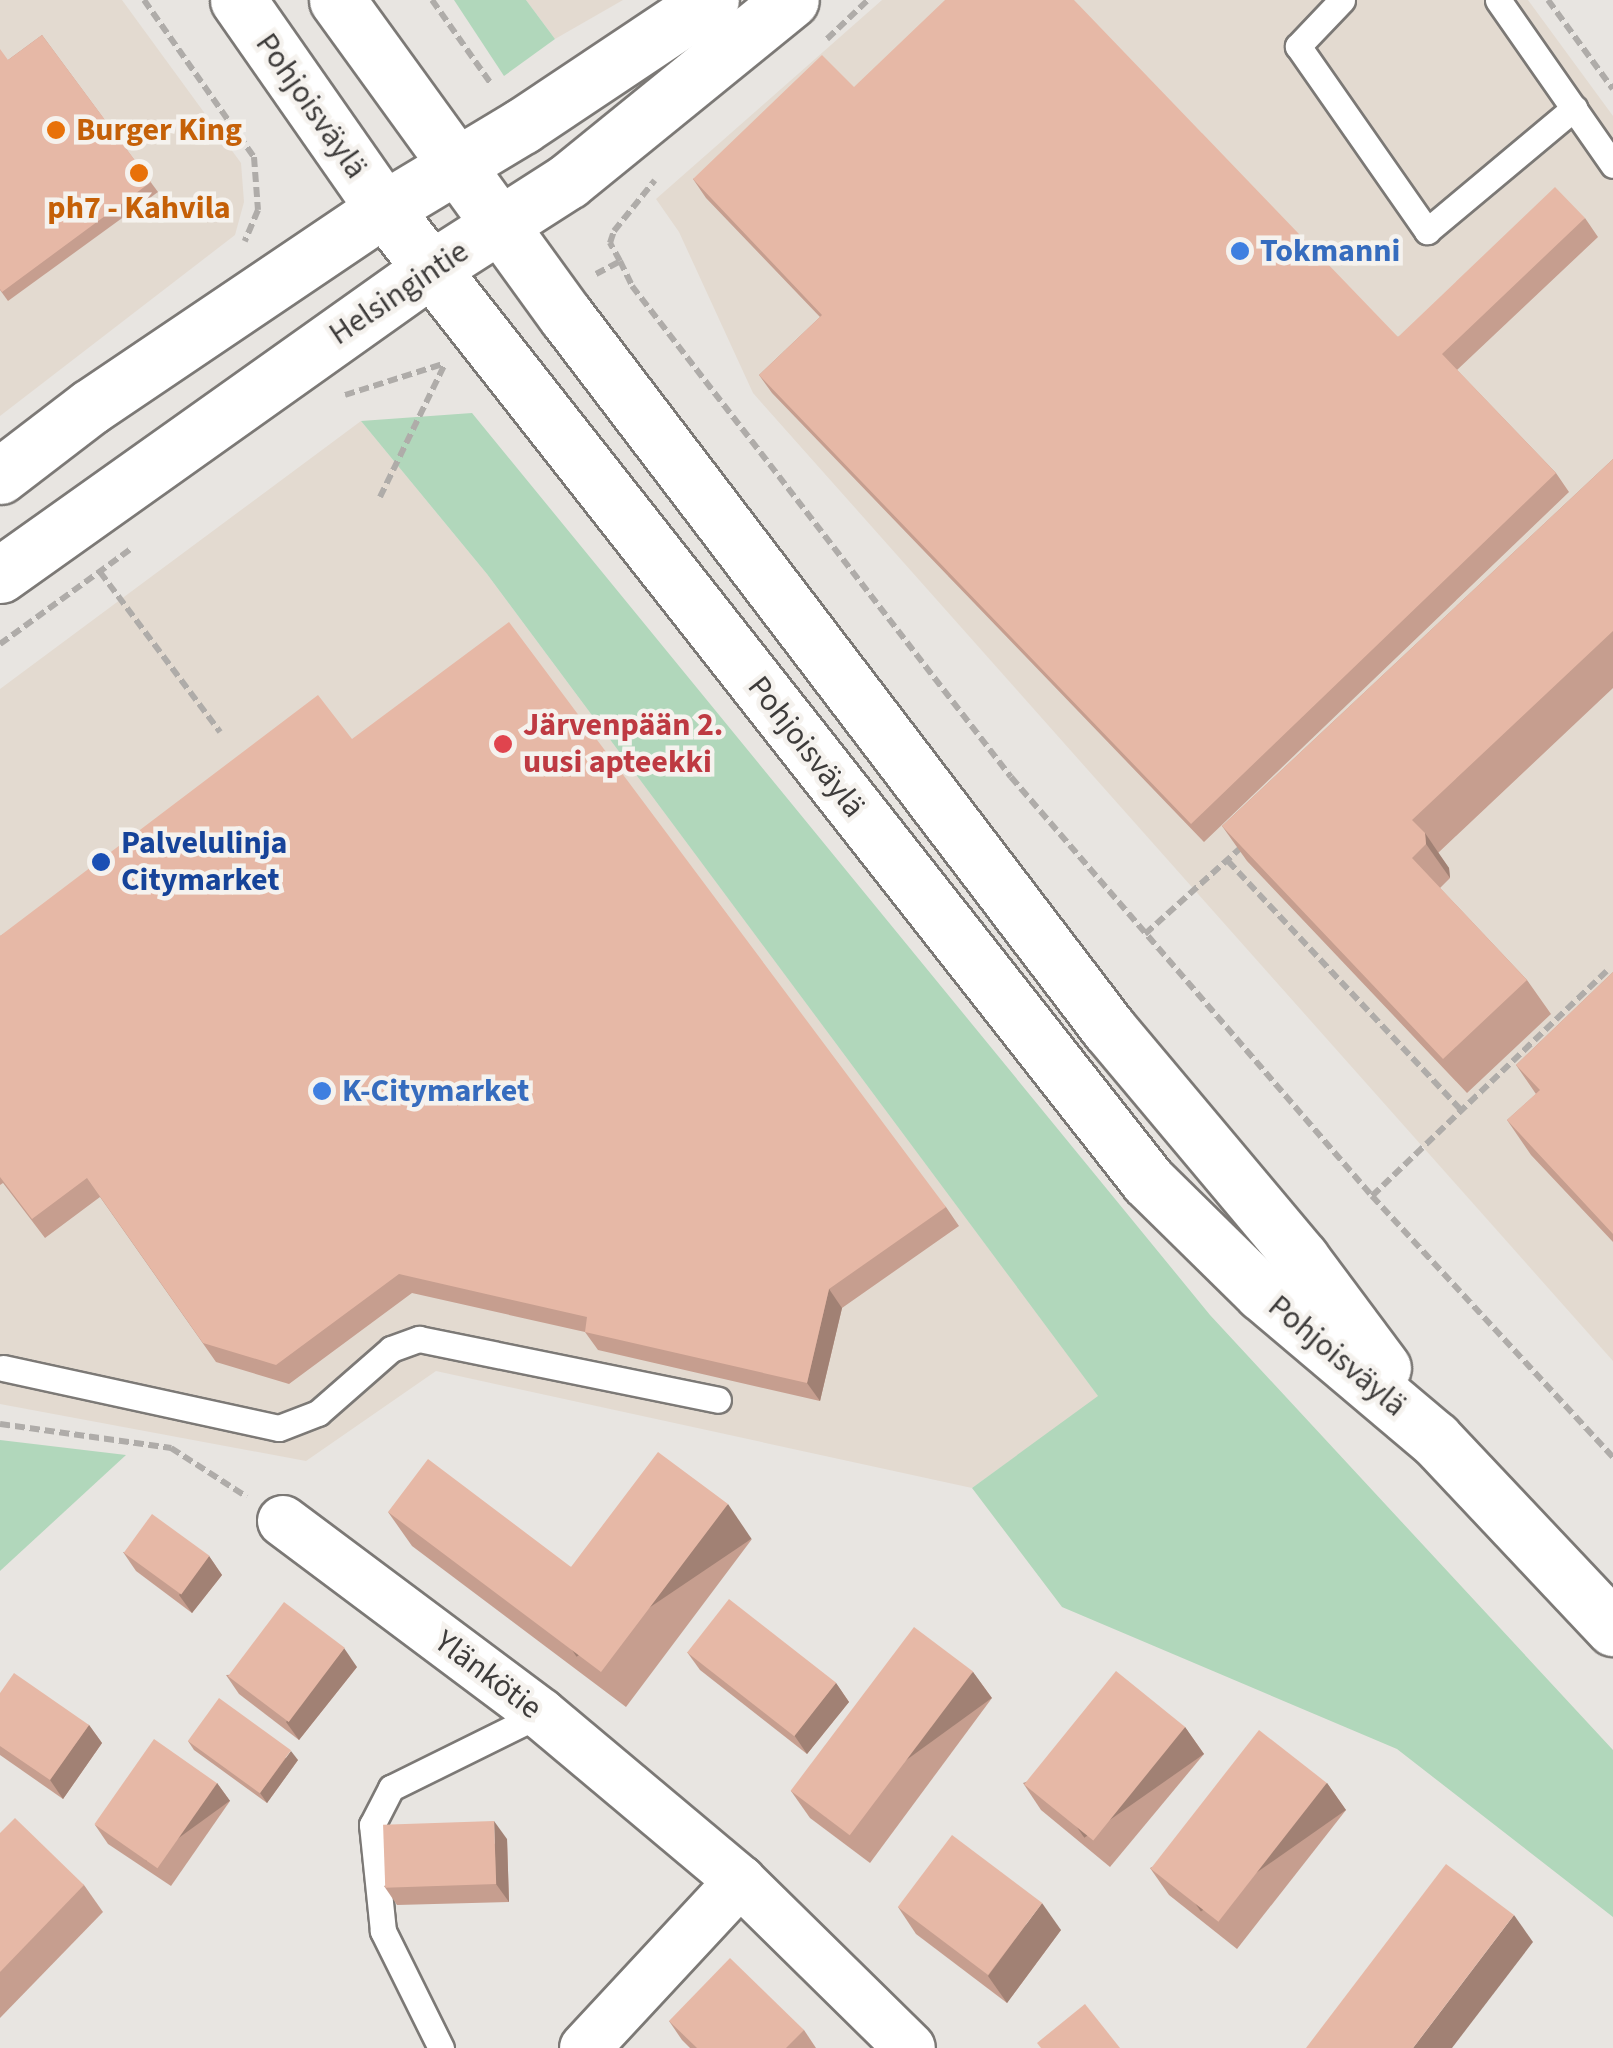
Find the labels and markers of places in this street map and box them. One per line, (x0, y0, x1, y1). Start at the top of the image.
place label: Burger King (76, 111, 242, 149)
marker: Burger King (45, 119, 67, 141)
marker: ph7 - Kahvila (128, 162, 150, 184)
place label: ph7 - Kahvila (47, 189, 231, 227)
place label: Tokmanni (1260, 232, 1400, 270)
marker: Tokmanni (1229, 240, 1251, 262)
place label: Järvenpään 2. uusi apteekki (523, 707, 723, 782)
marker: Järvenpään 2. uusi apteekki (492, 733, 514, 755)
place label: Palvelulinja Citymarket (121, 825, 287, 900)
marker: Palvelulinja Citymarket (90, 851, 112, 873)
place label: K-Citymarket (342, 1072, 529, 1110)
marker: K-Citymarket (311, 1080, 333, 1102)

